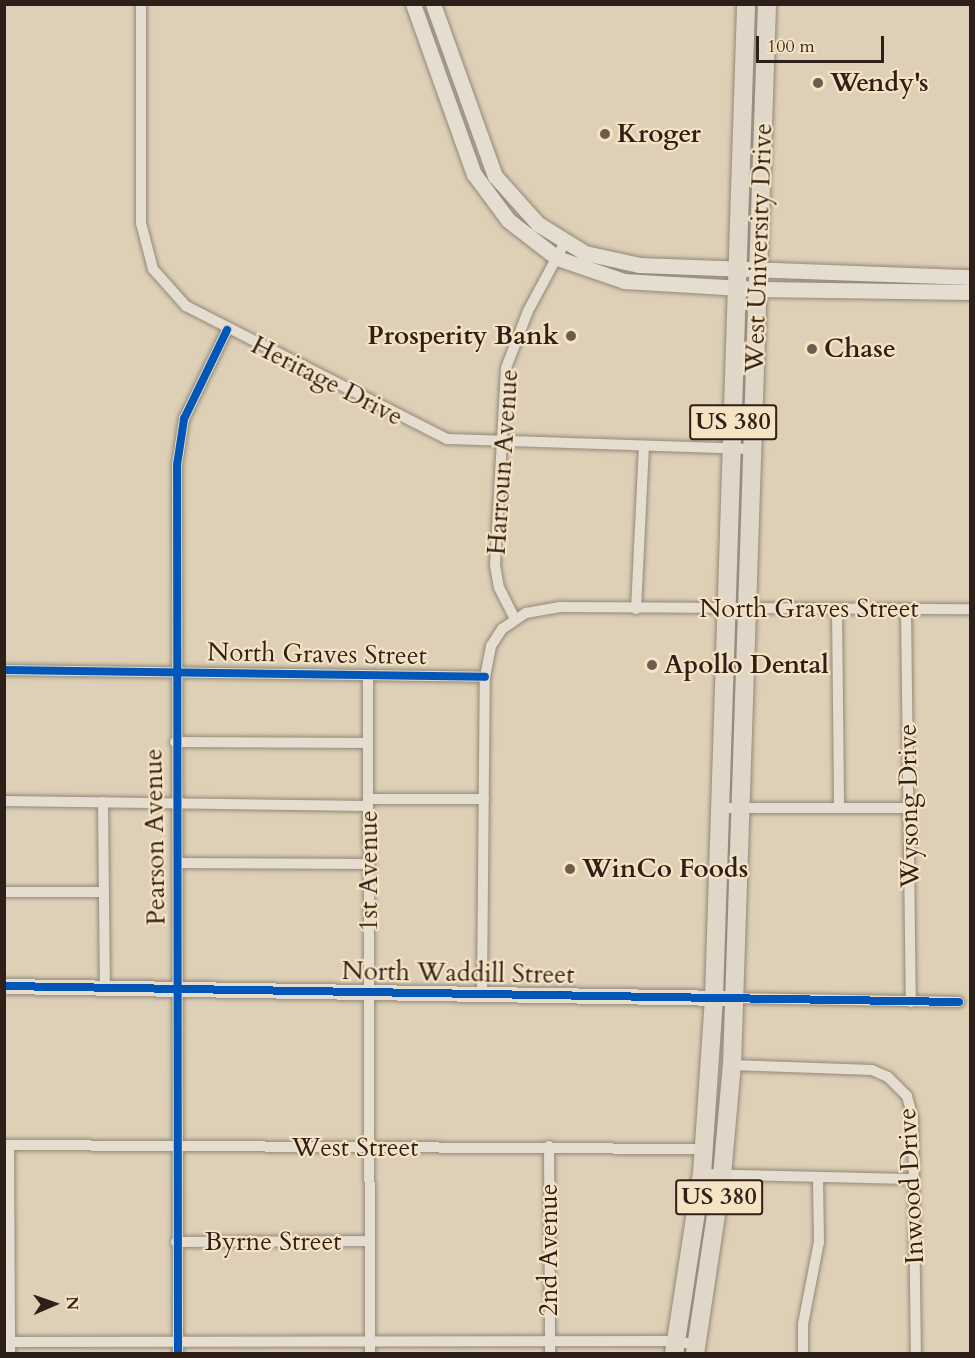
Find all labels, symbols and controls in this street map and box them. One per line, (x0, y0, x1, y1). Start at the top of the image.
scale bar (759, 24, 886, 62)
text: 100 m (767, 34, 815, 59)
place label: Wendy's (830, 67, 929, 99)
marker: Wendy's (811, 76, 825, 90)
place label: Kroger (617, 118, 701, 150)
street label: West University Drive (739, 123, 779, 373)
marker: Kroger (598, 127, 612, 141)
place label: Prosperity Bank (367, 320, 559, 352)
street label: Heritage Drive (246, 329, 408, 433)
marker: Prosperity Bank (564, 329, 578, 343)
place label: Chase (824, 333, 896, 365)
marker: Chase (805, 342, 819, 356)
street label: Harroun Avenue (481, 368, 525, 556)
road number: US 380 (688, 401, 778, 443)
street label: North Graves Street (699, 593, 919, 625)
street label: North Graves Street (207, 636, 427, 672)
place label: Apollo Dental (664, 649, 829, 681)
marker: Apollo Dental (645, 658, 659, 672)
street label: Wysong Drive (892, 724, 926, 888)
street label: Pearson Avenue (138, 748, 172, 926)
street label: 1st Avenue (353, 810, 385, 932)
place label: WinCo Foods (582, 853, 748, 885)
marker: WinCo Foods (563, 862, 577, 876)
street label: North Waddill Street (341, 955, 575, 991)
street label: Inwood Drive (891, 1107, 931, 1265)
street label: West Street (292, 1132, 418, 1164)
road number: US 380 (674, 1176, 764, 1218)
street label: 2nd Avenue (533, 1183, 565, 1317)
street label: Byrne Street (204, 1226, 342, 1258)
north arrow (24, 1274, 84, 1334)
text: N (61, 1296, 83, 1311)

